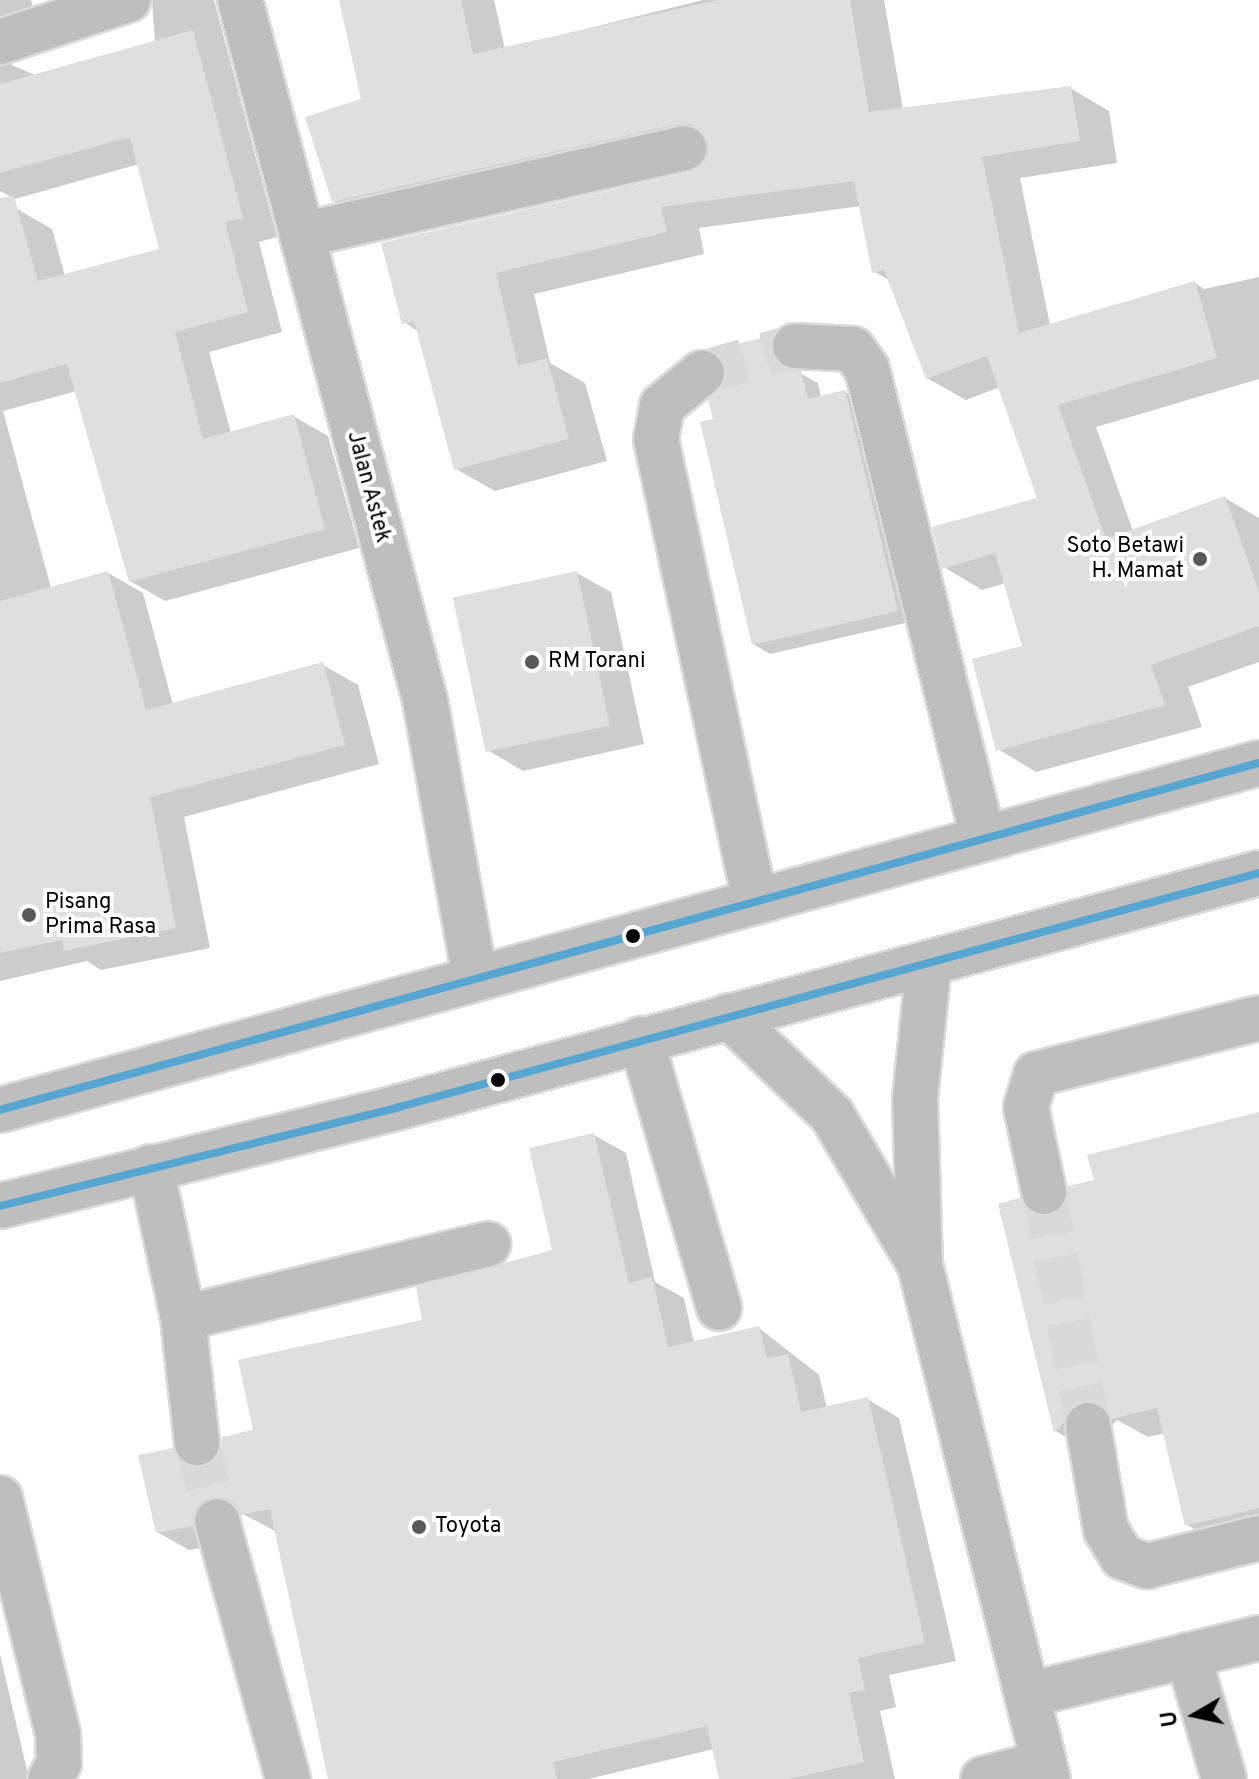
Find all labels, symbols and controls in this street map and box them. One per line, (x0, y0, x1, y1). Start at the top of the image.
street label: Jalan Astek (340, 428, 396, 546)
place label: Soto Betawi H. Mamat (1067, 533, 1184, 584)
marker: Soto Betawi H. Mamat (1191, 550, 1209, 568)
place label: RM Torani (548, 649, 646, 675)
marker: RM Torani (523, 653, 541, 671)
place label: Pisang Prima Rasa (45, 889, 156, 940)
marker: Pisang Prima Rasa (20, 906, 38, 924)
unlabelled marker (625, 928, 641, 944)
unlabelled marker (490, 1072, 506, 1088)
place label: Toyota (435, 1514, 501, 1540)
marker: Toyota (410, 1518, 428, 1536)
north arrow (1155, 1675, 1235, 1755)
text: U (1156, 1709, 1185, 1729)

